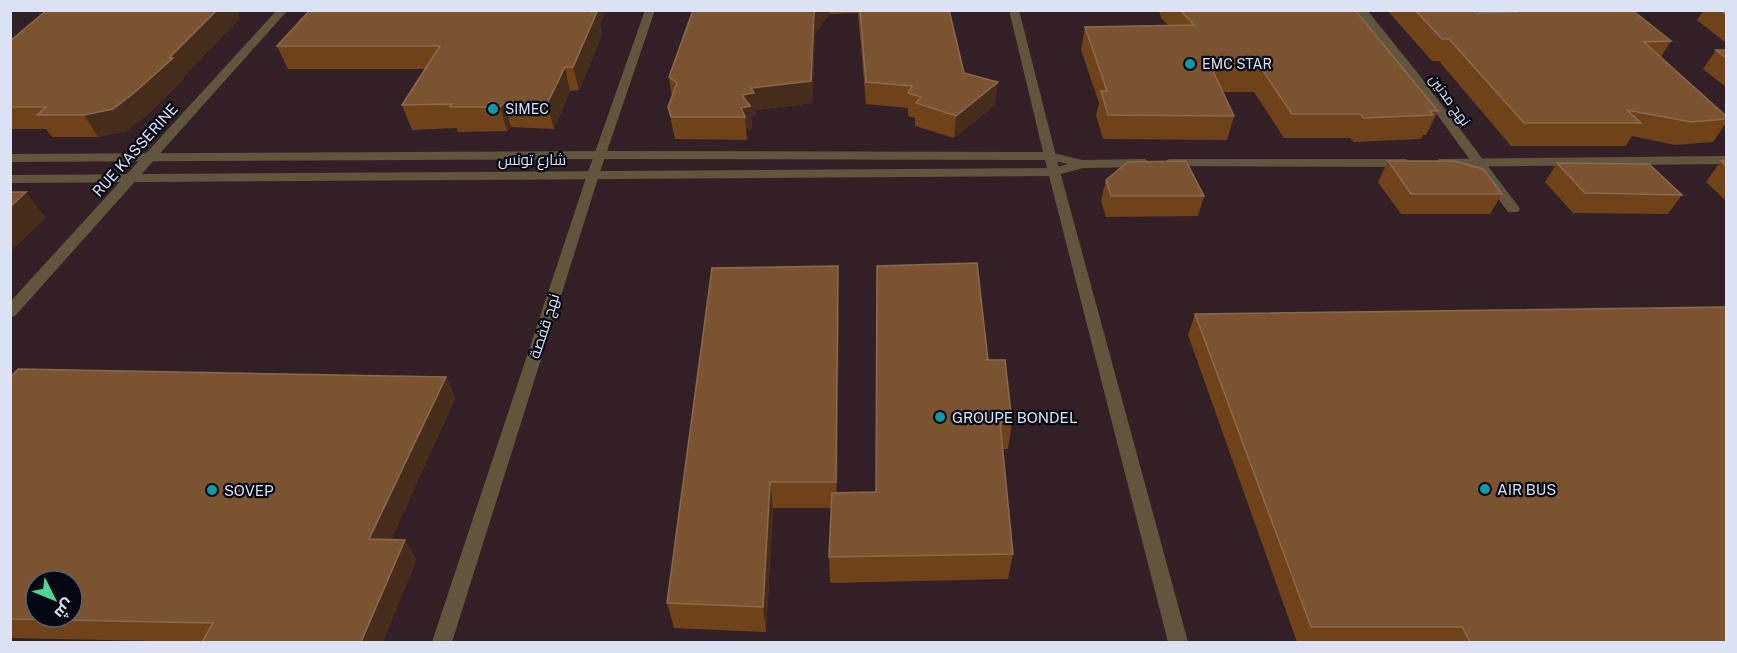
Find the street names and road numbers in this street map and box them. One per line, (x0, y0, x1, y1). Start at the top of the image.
street label: نهج مدنين (1425, 71, 1474, 129)
street label: RUE KASSERINE (89, 100, 181, 200)
street label: شارع تونس (498, 151, 566, 171)
street label: نهج قفصة (526, 291, 565, 361)

